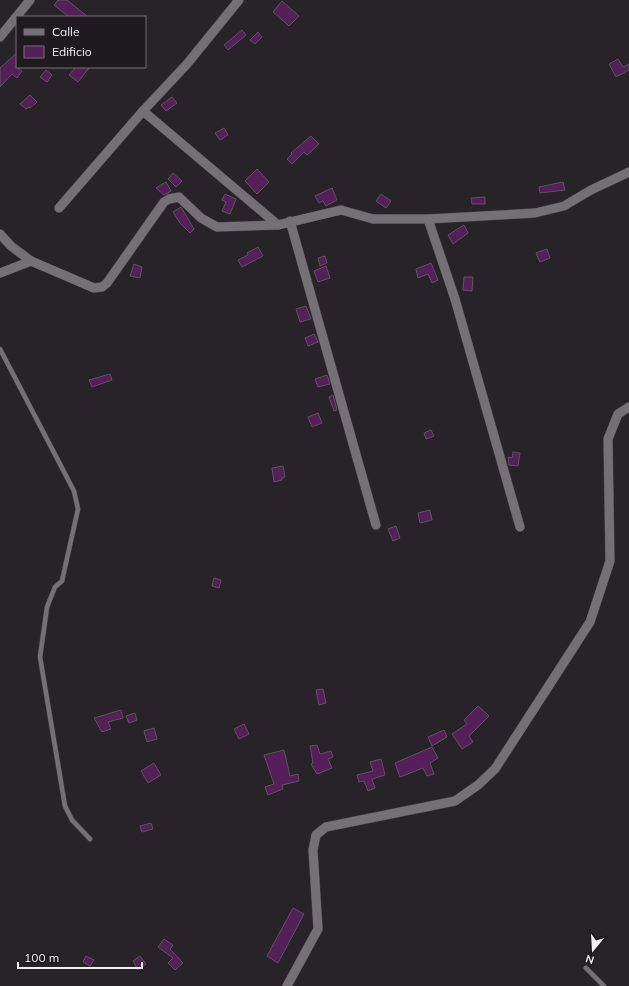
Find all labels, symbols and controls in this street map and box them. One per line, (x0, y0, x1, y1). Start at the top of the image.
legend (16, 16, 146, 68)
text: Calle (52, 24, 79, 39)
text: Edificio (52, 44, 92, 59)
north arrow (573, 930, 613, 970)
scale bar (18, 944, 142, 970)
text: 100 m (24, 950, 59, 965)
text: N (584, 952, 596, 967)

